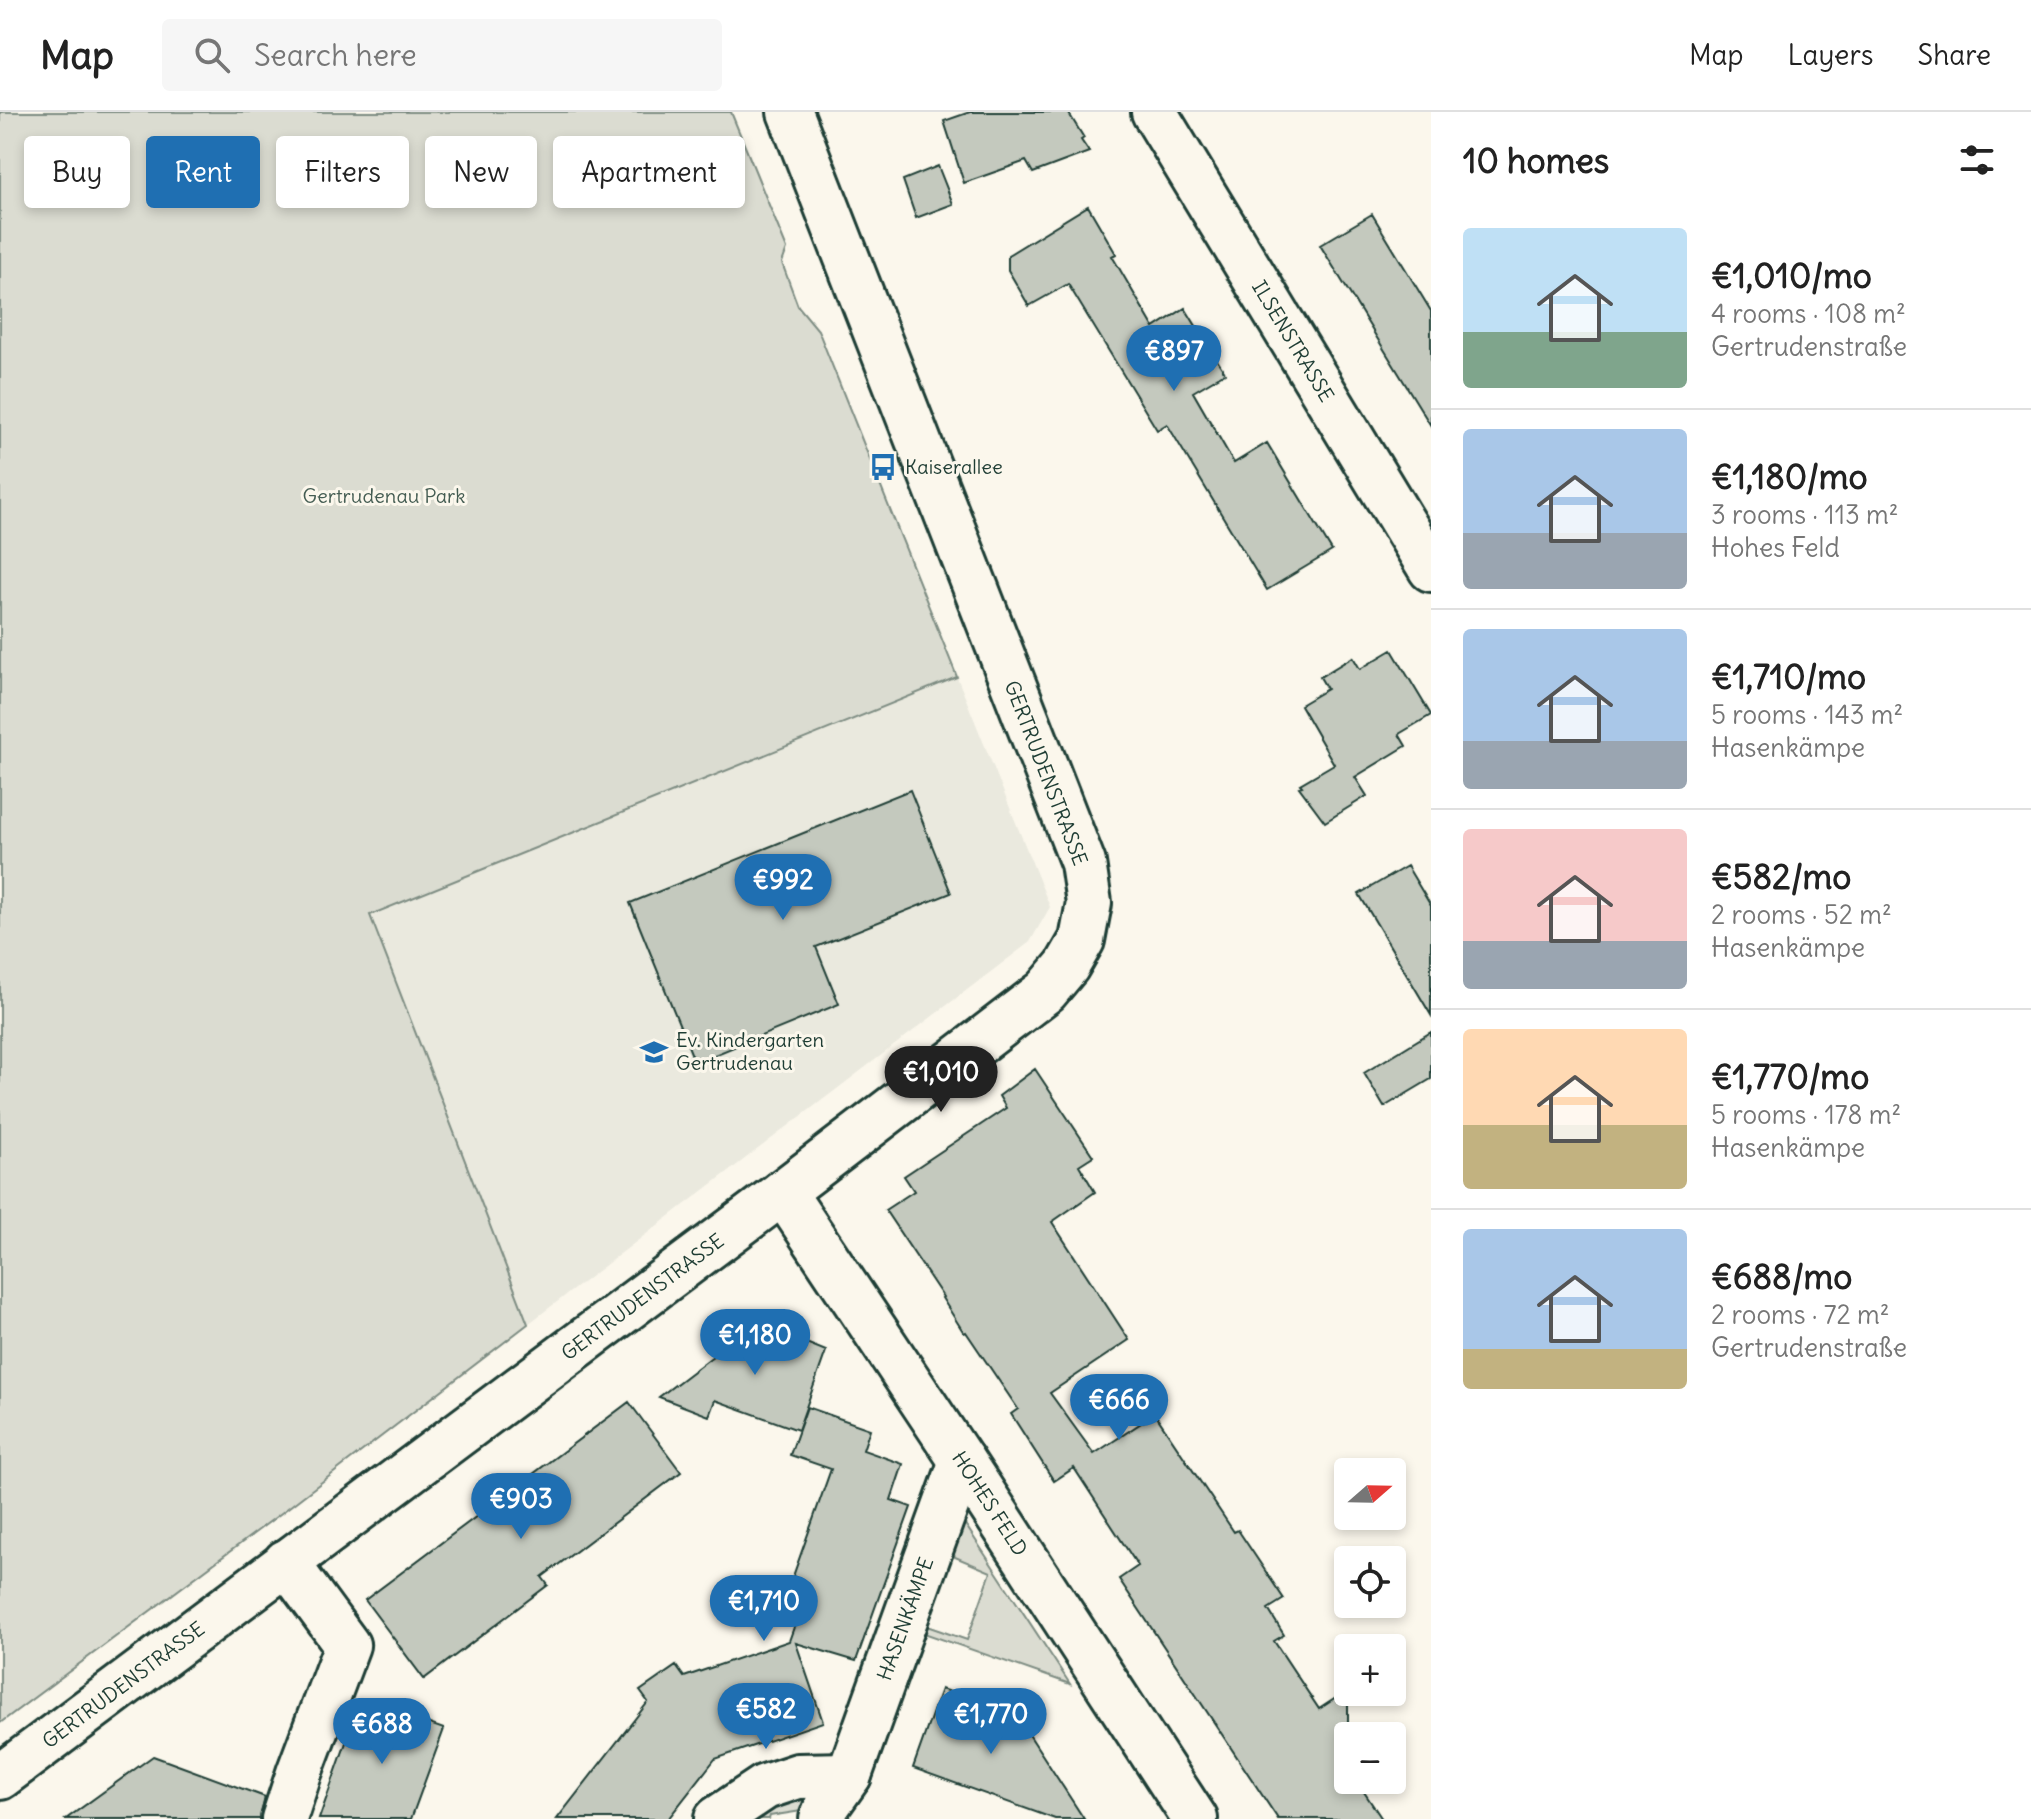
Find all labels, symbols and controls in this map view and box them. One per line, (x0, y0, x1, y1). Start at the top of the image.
search box (162, 19, 722, 91)
text: Map (40, 32, 114, 79)
icon: search (190, 33, 234, 77)
text: Search here (254, 36, 417, 74)
text: Map (1689, 37, 1744, 73)
text: Layers (1788, 37, 1874, 73)
text: Share (1918, 37, 1991, 73)
chip: Buy (24, 136, 130, 208)
chip: Rent (146, 136, 260, 208)
chip: Filters (276, 136, 409, 208)
chip: New (425, 136, 537, 208)
chip: Apartment (553, 136, 745, 208)
icon: filters (1955, 138, 1999, 182)
text: 10 homes (1463, 139, 1609, 182)
text: €1,010/mo (1711, 254, 1872, 297)
icon: home (1527, 260, 1623, 356)
street label: ILSENSTRASSE (1247, 276, 1340, 406)
text: 4 rooms · 108 m² (1711, 297, 1906, 330)
pin: €897 (1127, 325, 1221, 393)
text: Gertrudenstraße (1711, 330, 1907, 363)
text: €897 (1144, 334, 1204, 367)
bus stop icon: Kaiserallee (868, 452, 898, 482)
place label: Kaiserallee (905, 454, 1003, 479)
text: €1,180/mo (1711, 455, 1868, 498)
icon: home (1527, 461, 1623, 557)
park label: Gertrudenau Park (303, 483, 465, 508)
text: 3 rooms · 113 m² (1711, 498, 1898, 531)
text: Hohes Feld (1711, 531, 1840, 564)
text: €1,710/mo (1711, 655, 1866, 698)
icon: home (1527, 661, 1623, 757)
street label: GERTRUDENSTRASSE (1000, 677, 1093, 869)
text: 5 rooms · 143 m² (1711, 698, 1903, 731)
text: Hasenkämpe (1711, 731, 1865, 764)
pin: €992 (736, 854, 830, 922)
text: €582/mo (1711, 855, 1851, 898)
icon: home (1527, 861, 1623, 957)
text: €992 (753, 863, 813, 896)
text: 2 rooms · 52 m² (1711, 898, 1892, 931)
text: Hasenkämpe (1711, 931, 1865, 964)
place label: Ev. Kindergarten Gertrudenau (676, 1027, 824, 1075)
school or university icon: Ev. Kindergarten Gertrudenau (639, 1037, 669, 1067)
pin: €1,010 (876, 1046, 1006, 1114)
text: €1,010 (903, 1055, 979, 1088)
text: €1,770/mo (1711, 1055, 1869, 1098)
icon: home (1527, 1061, 1623, 1157)
text: 5 rooms · 178 m² (1711, 1098, 1901, 1131)
text: Hasenkämpe (1711, 1131, 1865, 1164)
street label: GERTRUDENSTRASSE (556, 1228, 728, 1365)
text: €688/mo (1711, 1255, 1852, 1298)
icon: home (1527, 1261, 1623, 1357)
text: 2 rooms · 72 m² (1711, 1298, 1890, 1331)
pin: €1,180 (690, 1309, 820, 1377)
text: €1,180 (718, 1318, 792, 1351)
text: Gertrudenstraße (1711, 1331, 1907, 1364)
pin: €666 (1072, 1374, 1166, 1442)
text: €666 (1088, 1383, 1150, 1416)
street label: HOHES FELD (947, 1446, 1033, 1560)
north arrow (1334, 1458, 1406, 1530)
map controls (1334, 1458, 1406, 1794)
pin: €903 (474, 1473, 568, 1541)
text: €903 (489, 1482, 553, 1515)
button: locate (1334, 1546, 1406, 1618)
street label: HASENKÄMPE (871, 1554, 938, 1684)
pin: €1,710 (699, 1575, 829, 1643)
text: €1,710 (728, 1584, 800, 1617)
street label: GERTRUDENSTRASSE (37, 1616, 209, 1753)
button: + (1334, 1634, 1406, 1706)
pin: €582 (719, 1683, 813, 1751)
pin: €1,770 (926, 1688, 1056, 1756)
text: €582 (736, 1692, 796, 1725)
text: €1,770 (954, 1697, 1028, 1730)
pin: €688 (335, 1698, 429, 1766)
text: €688 (351, 1707, 413, 1740)
button: − (1334, 1722, 1406, 1794)

